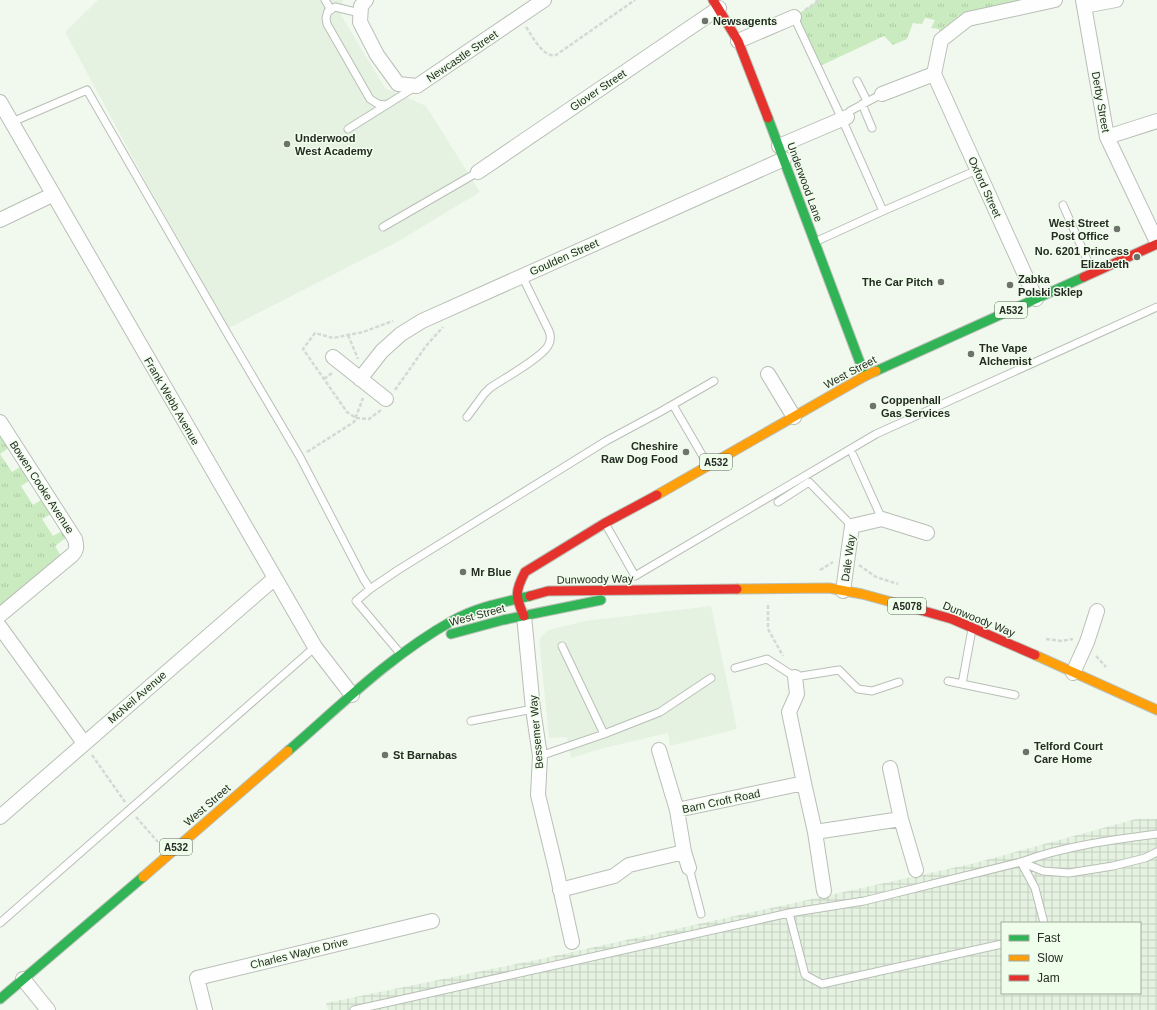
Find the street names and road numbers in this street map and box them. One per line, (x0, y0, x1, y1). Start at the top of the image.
street label: Newcastle Street (424, 28, 500, 84)
street label: Glover Street (568, 67, 628, 113)
street label: Derby Street (1090, 71, 1112, 133)
street label: Underwood Lane (785, 141, 825, 223)
street label: Oxford Street (966, 155, 1004, 219)
street label: Goulden Street (528, 236, 600, 278)
road number: A532 (995, 302, 1027, 318)
street label: West Street (822, 353, 878, 391)
street label: Frank Webb Avenue (142, 355, 202, 447)
street label: Bowen Cooke Avenue (8, 438, 76, 536)
road number: A532 (700, 454, 732, 470)
street label: Dale Way (839, 533, 857, 582)
street label: Dunwoody Way (557, 572, 634, 586)
road number: A5078 (888, 598, 926, 614)
street label: Dunwoody Way (941, 599, 1017, 639)
street label: West Street (448, 602, 506, 628)
street label: McNeil Avenue (105, 668, 169, 726)
street label: Bessemer Way (527, 694, 545, 769)
street label: West Street (181, 782, 233, 828)
street label: Barn Croft Road (681, 787, 761, 815)
road number: A532 (160, 839, 192, 855)
street label: Charles Wayte Drive (249, 935, 349, 971)

